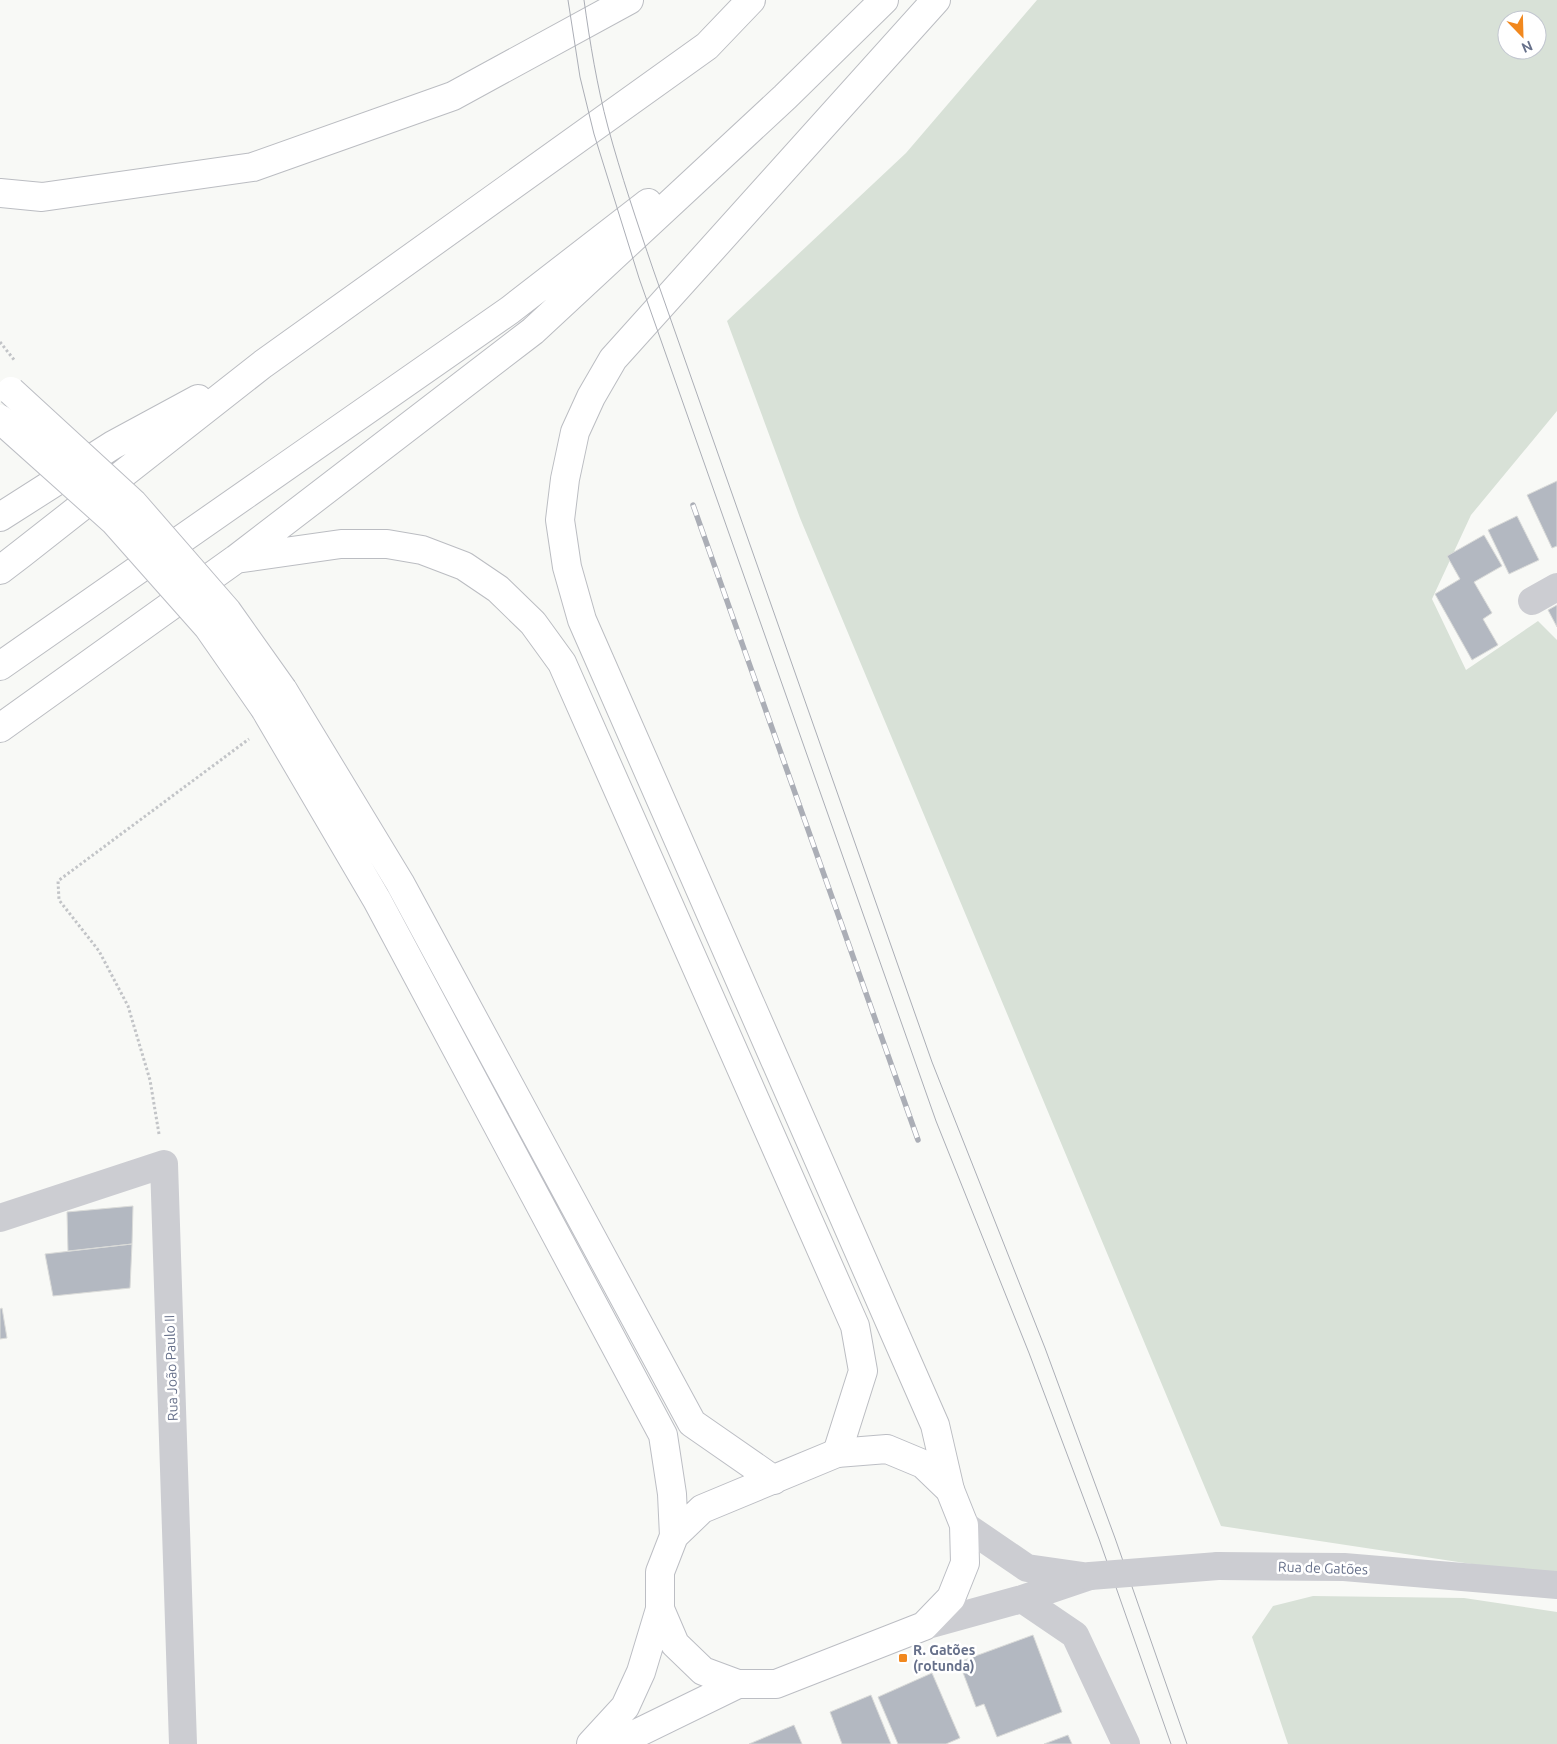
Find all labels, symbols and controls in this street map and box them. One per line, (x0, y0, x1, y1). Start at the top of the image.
north arrow (1497, 10, 1547, 60)
text: N (1519, 38, 1535, 56)
street label: Rua João Paulo II (161, 1315, 181, 1421)
street label: Rua de Gatões (1278, 1558, 1368, 1578)
place label: R. Gatões (rotunda) (913, 1642, 976, 1674)
marker: R. Gatões (rotunda) (897, 1652, 909, 1664)

